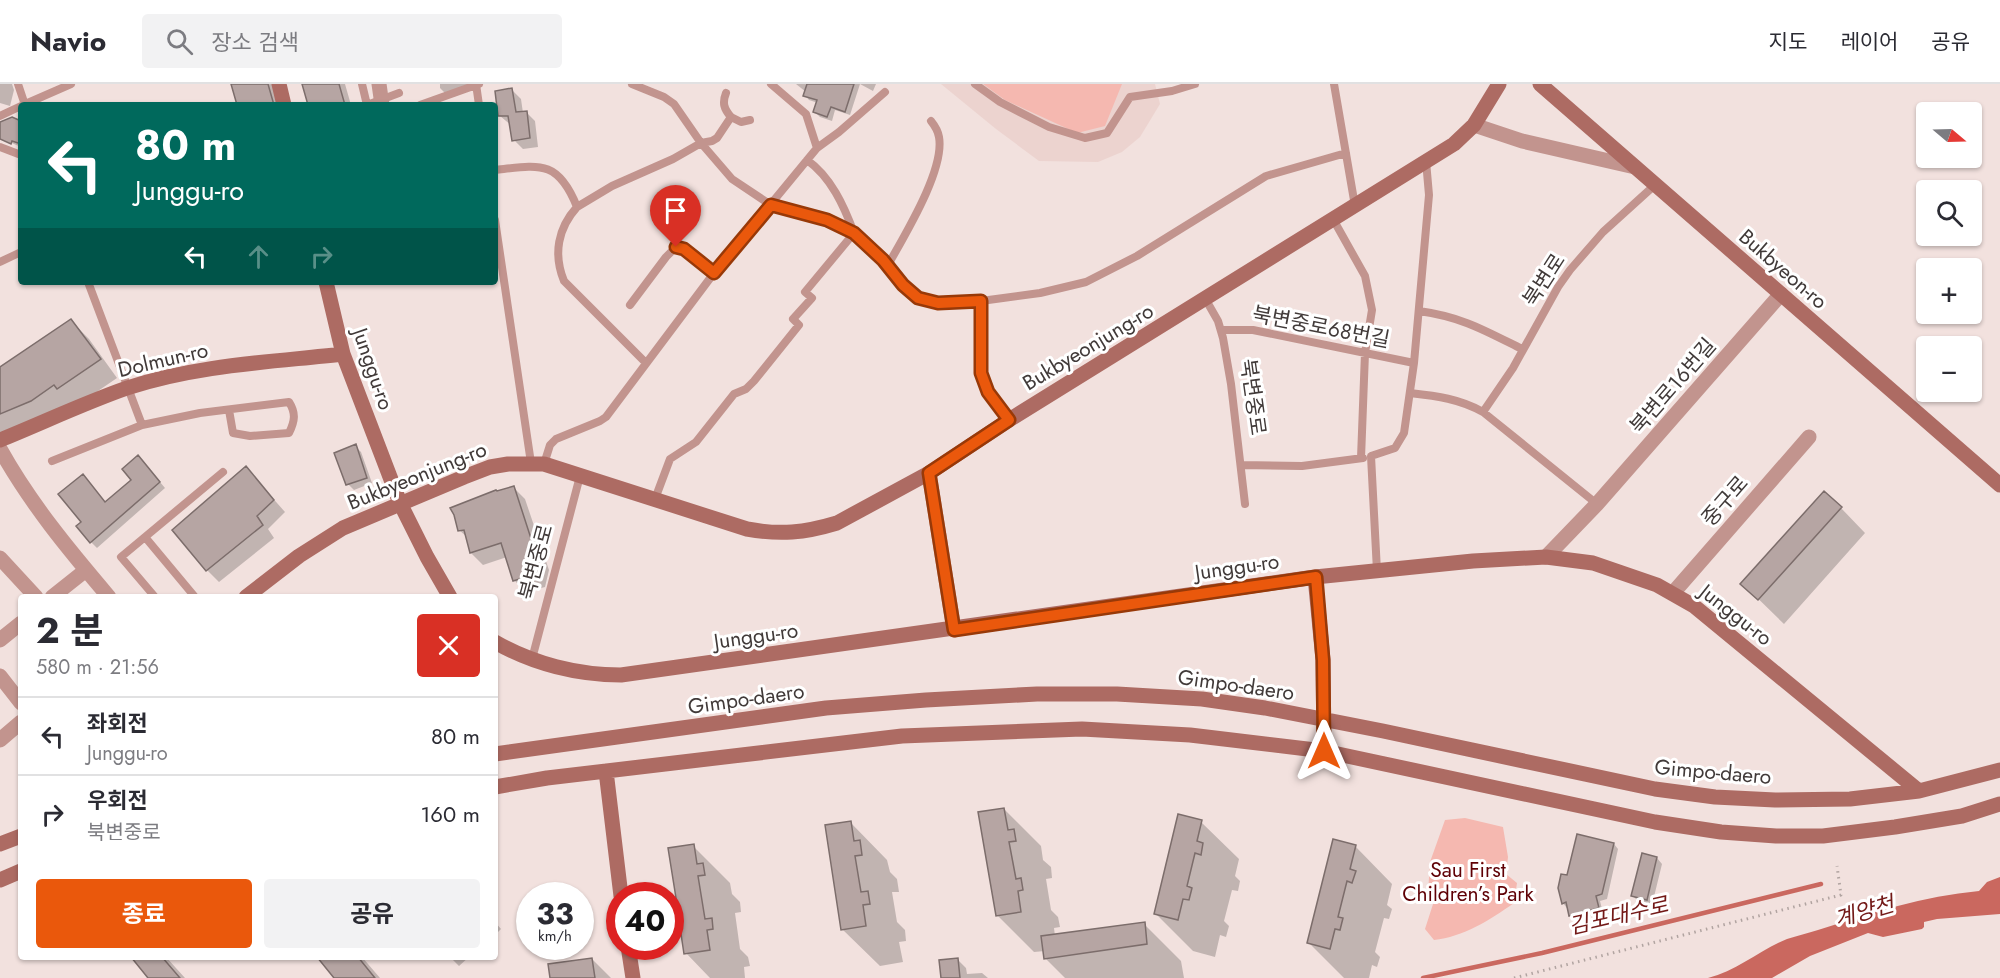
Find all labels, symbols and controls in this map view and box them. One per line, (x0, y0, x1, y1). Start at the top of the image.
search box (142, 14, 562, 68)
text: Navio (30, 21, 106, 62)
icon: search (163, 25, 196, 58)
text: 장소 검색 (211, 26, 299, 58)
text: 지도 (1769, 27, 1807, 57)
text: 레이어 (1840, 27, 1898, 57)
text: 공유 (1931, 27, 1970, 57)
north arrow (1916, 102, 1982, 168)
map controls (1916, 102, 1982, 402)
text: 80 m (135, 115, 236, 176)
icon: left (36, 126, 114, 204)
text: Junggu-ro (135, 171, 244, 210)
button: search (1916, 180, 1982, 246)
pin (650, 185, 701, 247)
icon: arrive (659, 194, 692, 227)
street label: Bukbyeon-ro (1732, 222, 1834, 316)
icon: left (179, 240, 212, 273)
icon: ahead (242, 240, 275, 273)
icon: right (305, 240, 338, 273)
street label: 북변로 (1516, 248, 1572, 312)
button: + (1916, 258, 1982, 324)
street label: Bukbyeonjung-ro (1017, 296, 1159, 398)
street label: 북변중로68번길 (1250, 299, 1392, 355)
street label: Junggu-ro (344, 321, 401, 414)
street label: 북변로16번길 (1623, 332, 1723, 440)
street label: Dolmun-ro (115, 335, 211, 385)
button: − (1916, 336, 1982, 402)
street label: 북변중로 (1233, 357, 1273, 437)
street label: Bukbyeonjung-ro (343, 434, 491, 518)
street label: 중구로 (1695, 469, 1755, 533)
street label: 북변중로 (512, 521, 560, 603)
street label: Junggu-ro (1190, 546, 1281, 588)
street label: Junggu-ro (1691, 575, 1779, 653)
text: 2 분 (36, 604, 104, 656)
button: close (417, 614, 480, 677)
street label: Junggu-ro (709, 615, 800, 657)
text: 580 m · 21:56 (36, 653, 159, 682)
street label: Gimpo-daero (1176, 662, 1296, 708)
street label: Gimpo-daero (686, 676, 806, 722)
text: 좌회전 (87, 707, 148, 739)
position arrow (1292, 719, 1356, 783)
icon: left (36, 720, 69, 753)
text: 80 m (431, 720, 480, 752)
text: Junggu-ro (87, 739, 168, 768)
street label: Gimpo-daero (1653, 752, 1773, 792)
text: 우회전 (87, 784, 148, 816)
icon: right (36, 798, 69, 831)
text: 160 m (420, 798, 480, 830)
text: 북변중로 (87, 818, 161, 847)
park label: Sau First Children’s Park (1402, 855, 1535, 909)
button: 종료 (36, 879, 252, 948)
button: 공유 (264, 879, 480, 948)
speed limit sign: 40 (606, 882, 684, 960)
water label: 계양천 (1830, 886, 1900, 935)
water label: 김포대수로 (1565, 888, 1673, 942)
text: 33 (536, 892, 574, 935)
text: km/h (538, 925, 572, 947)

